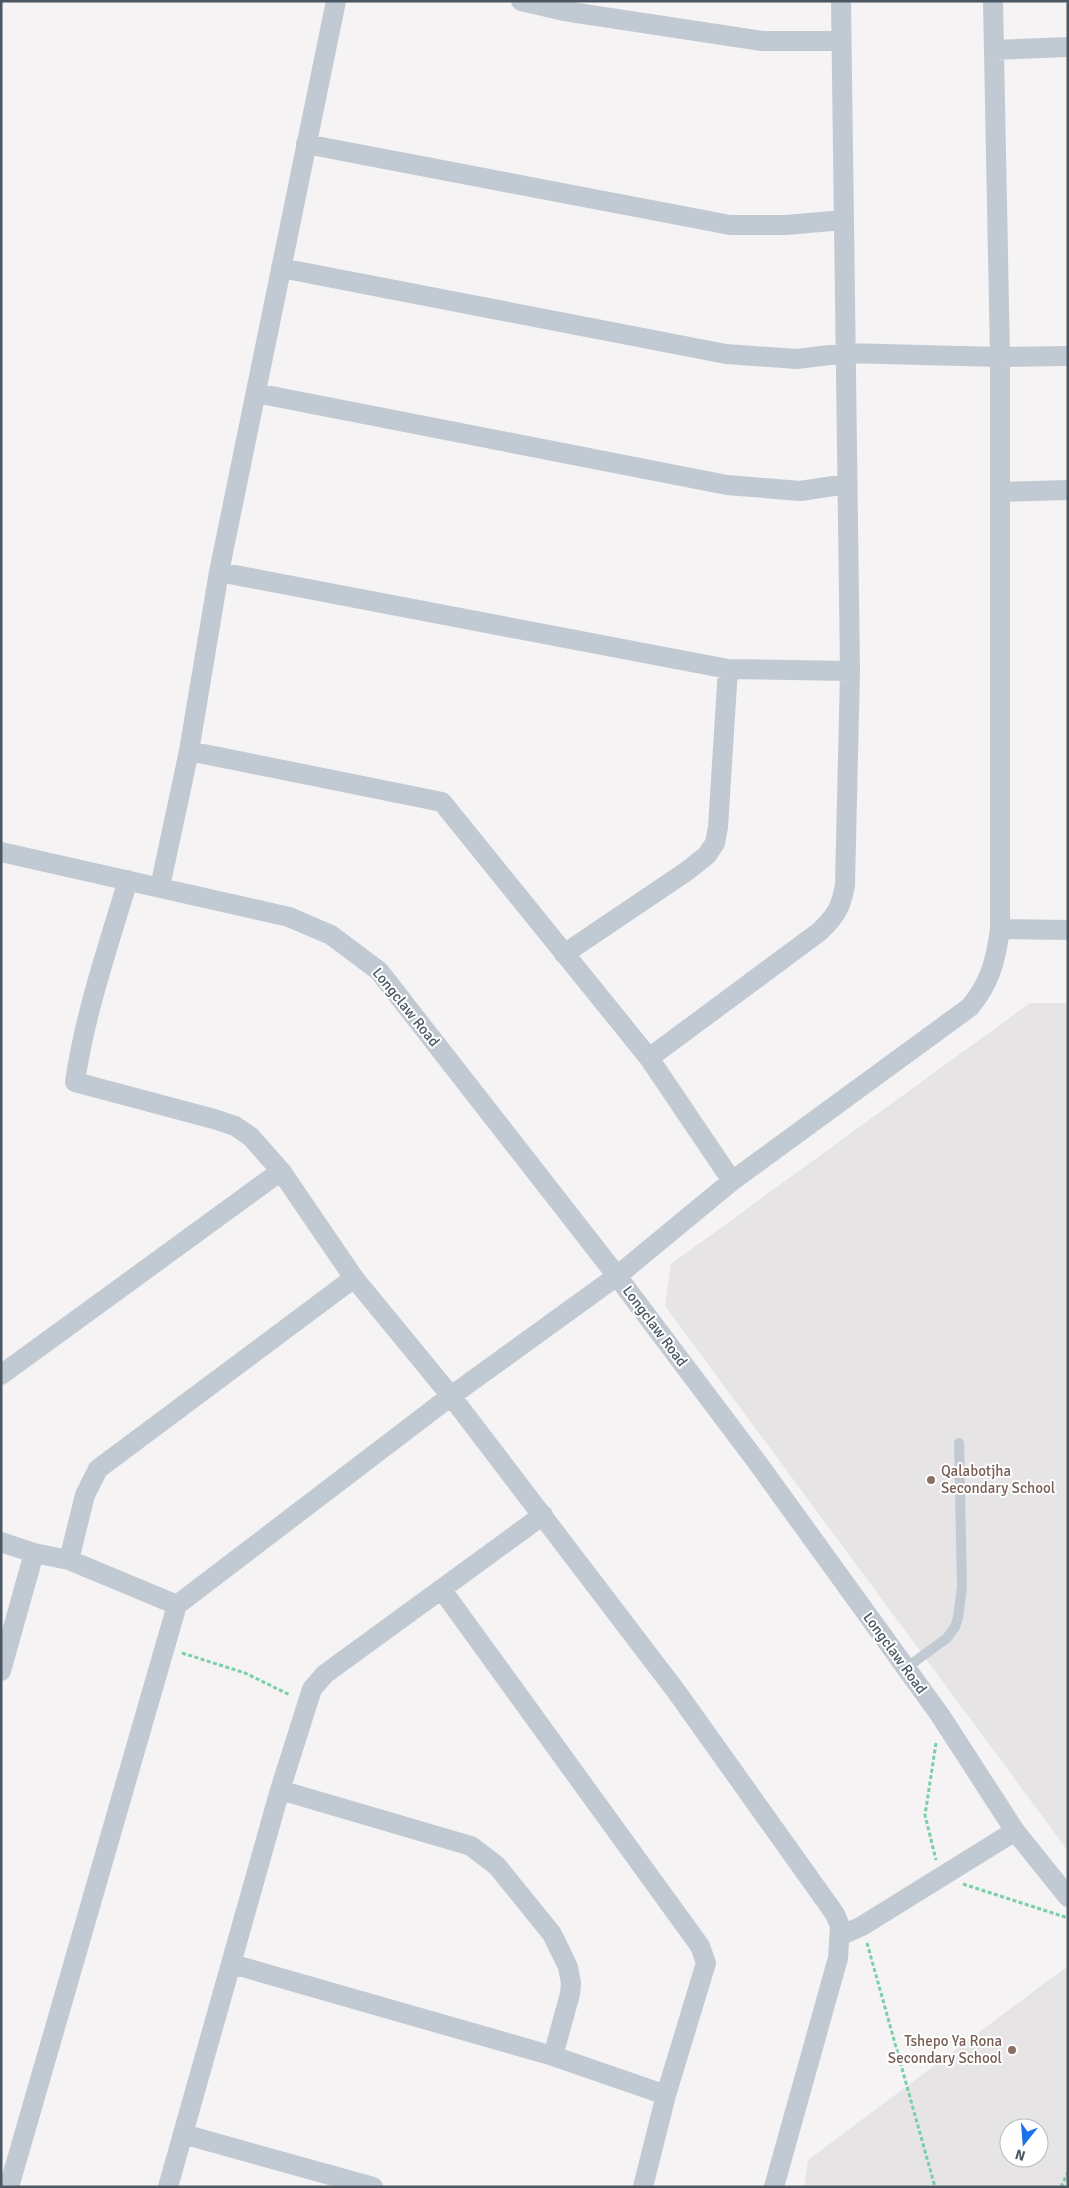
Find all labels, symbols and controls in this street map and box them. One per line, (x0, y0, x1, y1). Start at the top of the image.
street label: Longclaw Road (369, 964, 443, 1050)
street label: Longclaw Road (619, 1282, 691, 1370)
place label: Qalabotjha Secondary School (941, 1462, 1055, 1497)
marker: Qalabotjha Secondary School (925, 1474, 937, 1486)
street label: Longclaw Road (859, 1609, 931, 1697)
place label: Tshepo Ya Rona Secondary School (888, 2032, 1002, 2067)
marker: Tshepo Ya Rona Secondary School (1006, 2044, 1018, 2056)
north arrow (999, 2118, 1049, 2168)
text: N (1013, 2145, 1027, 2165)

